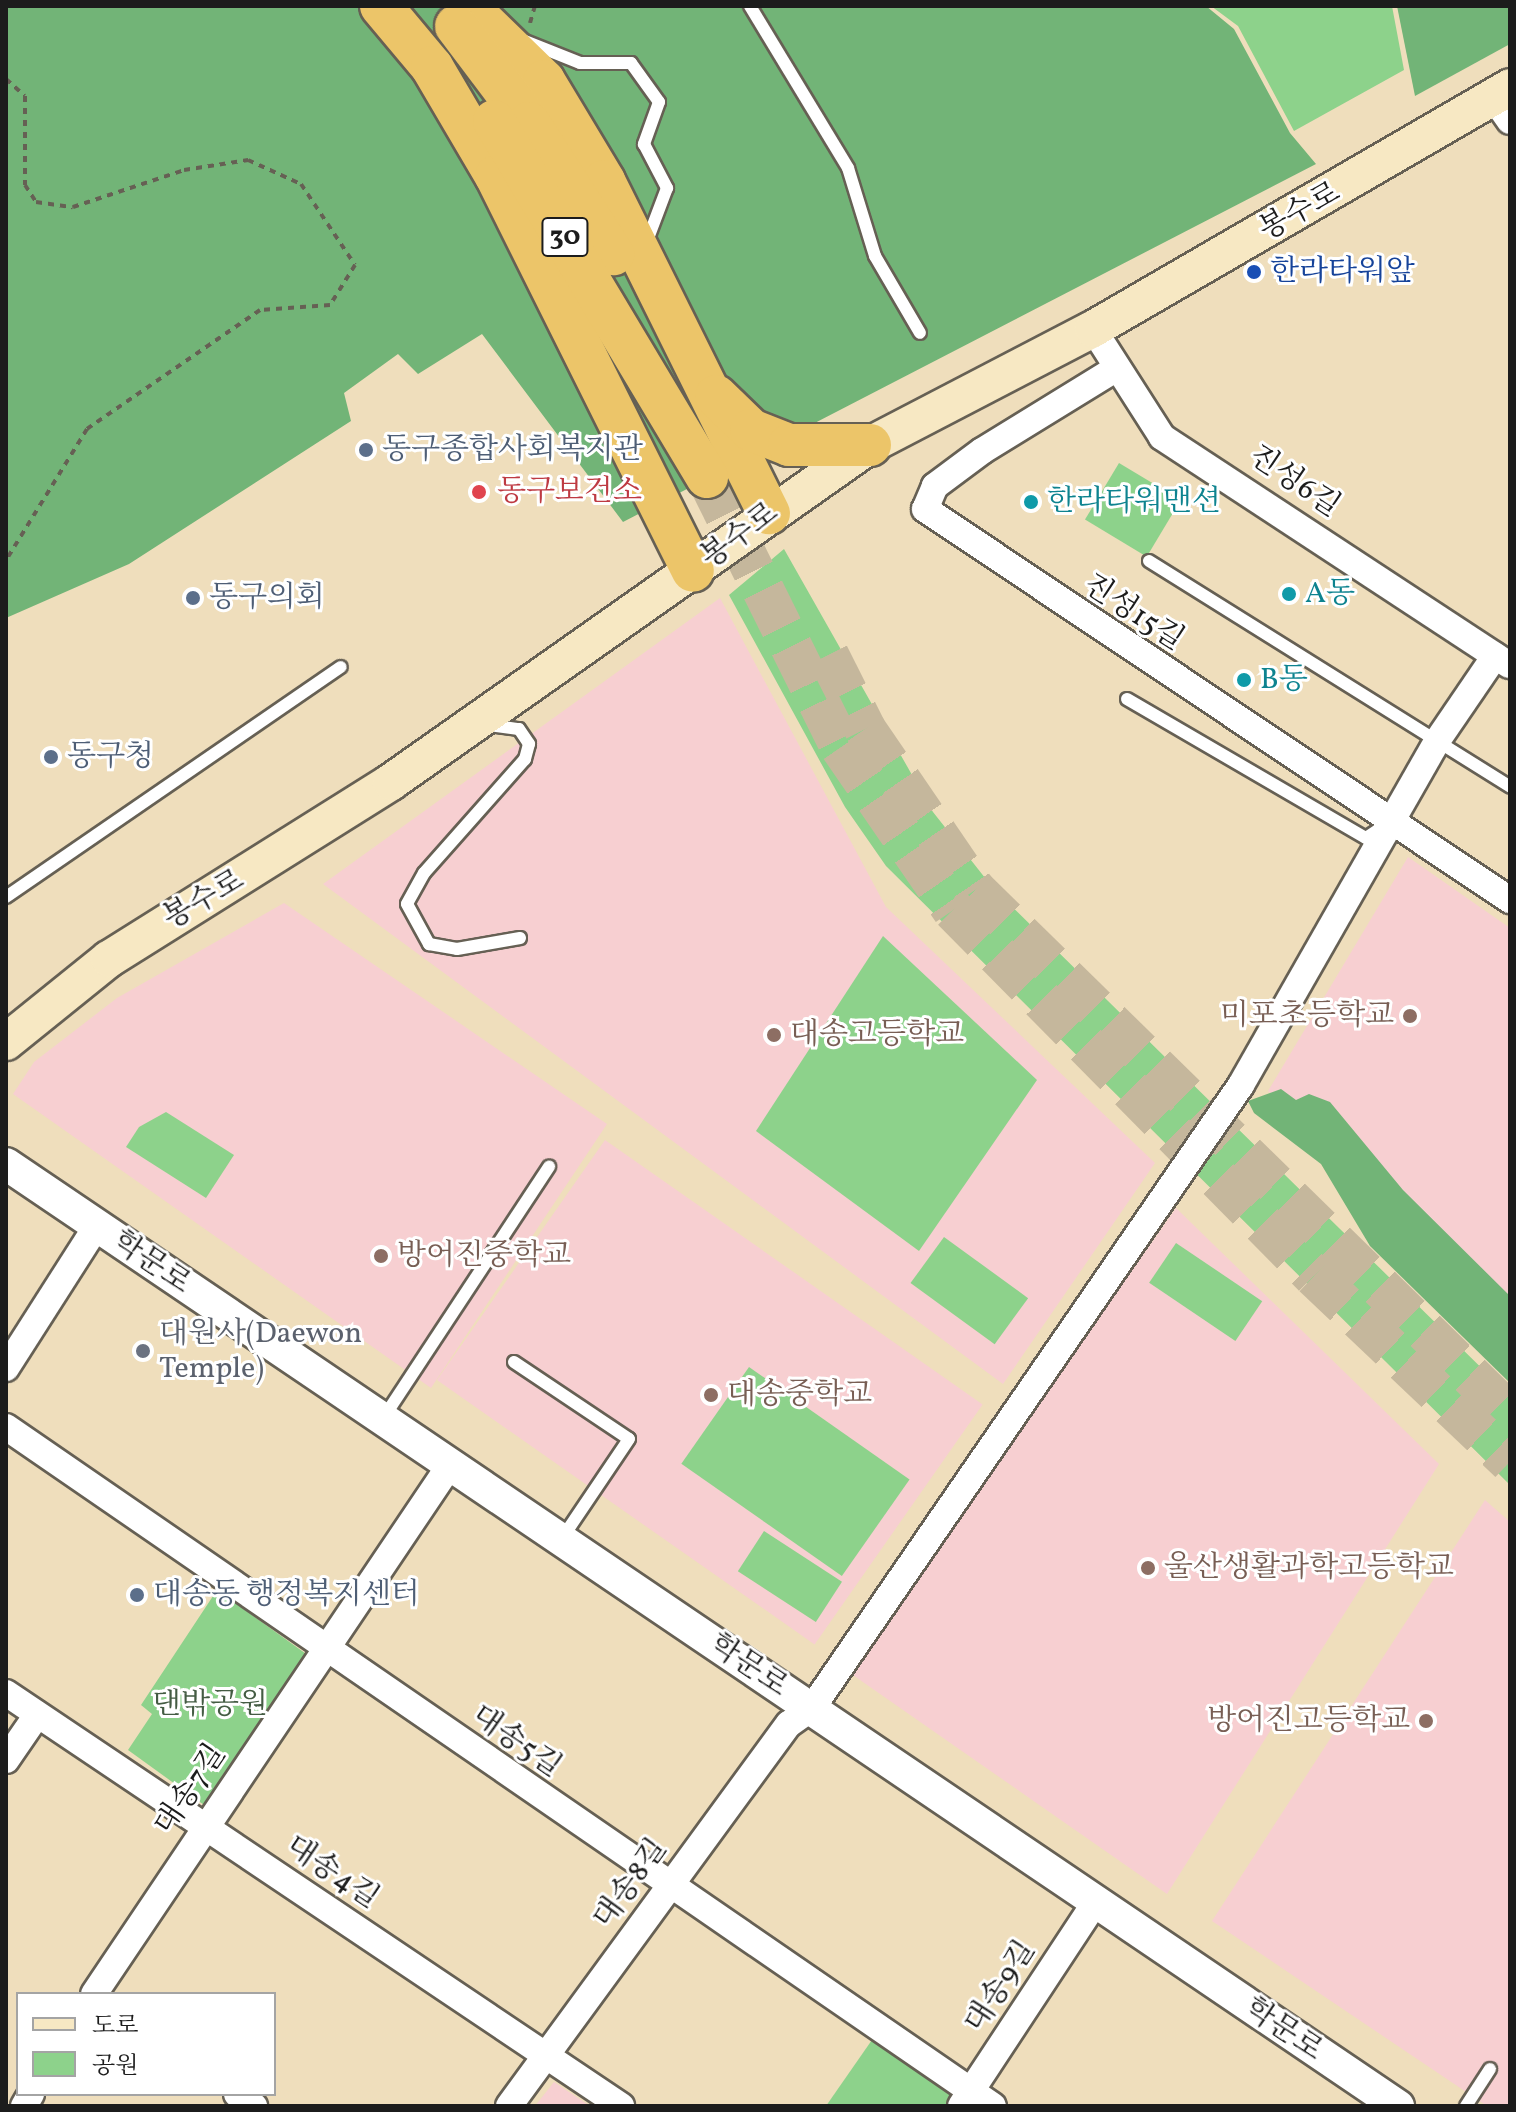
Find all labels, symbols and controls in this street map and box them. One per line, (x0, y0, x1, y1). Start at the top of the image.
street label: 봉수로 (1253, 175, 1347, 249)
road number: 30 (541, 213, 589, 261)
place label: 한라타워앞 (1270, 254, 1415, 290)
marker: 한라타워앞 (1245, 263, 1263, 281)
place label: 동구종합사회복지관 (382, 432, 643, 468)
street label: 진성6길 (1242, 439, 1346, 525)
marker: 동구종합사회복지관 (357, 441, 375, 459)
place label: 동구보건소 (497, 474, 642, 510)
marker: 동구보건소 (468, 481, 490, 503)
place label: 한라타워맨션 (1047, 484, 1221, 520)
marker: 한라타워맨션 (1022, 493, 1040, 511)
street label: 봉수로 (694, 495, 786, 577)
street label: 진성15길 (1076, 567, 1190, 659)
place label: A동 (1305, 576, 1355, 612)
place label: 동구의회 (209, 580, 325, 616)
marker: A동 (1280, 585, 1298, 603)
marker: 동구의회 (184, 589, 202, 607)
place label: B동 (1260, 662, 1308, 698)
marker: B동 (1235, 671, 1253, 689)
place label: 동구청 (67, 739, 154, 775)
marker: 동구청 (42, 748, 60, 766)
street label: 봉수로 (157, 863, 251, 937)
place label: 미포초등학교 (1220, 998, 1394, 1034)
marker: 미포초등학교 (1401, 1007, 1419, 1025)
place label: 대송고등학교 (790, 1017, 964, 1053)
marker: 대송고등학교 (765, 1026, 783, 1044)
street label: 학문로 (105, 1224, 197, 1302)
place label: 방어진중학교 (397, 1238, 571, 1274)
marker: 방어진중학교 (372, 1247, 390, 1265)
place label: 대원사(Daewon Temple) (159, 1316, 362, 1386)
marker: 대원사(Daewon Temple) (134, 1342, 152, 1360)
place label: 대송중학교 (727, 1377, 872, 1413)
marker: 대송중학교 (702, 1386, 720, 1404)
place label: 울산생활과학고등학교 (1164, 1550, 1454, 1586)
marker: 울산생활과학고등학교 (1139, 1559, 1157, 1577)
place label: 대송동 행정복지센터 (153, 1577, 420, 1613)
marker: 대송동 행정복지센터 (128, 1586, 146, 1604)
street label: 학문로 (702, 1627, 794, 1705)
park label: 댄밖공원 (152, 1687, 268, 1723)
street label: 대송5길 (464, 1698, 568, 1786)
place label: 방어진고등학교 (1207, 1703, 1410, 1739)
marker: 방어진고등학교 (1417, 1712, 1435, 1730)
street label: 대송7길 (148, 1738, 234, 1842)
street label: 대송4길 (278, 1829, 386, 1917)
street label: 대송8길 (586, 1832, 676, 1936)
street label: 대송9길 (958, 1934, 1044, 2040)
street label: 학문로 (1237, 1991, 1329, 2069)
legend (16, 1992, 276, 2096)
text: 도로 (92, 2010, 138, 2044)
text: 공원 (92, 2050, 138, 2084)

